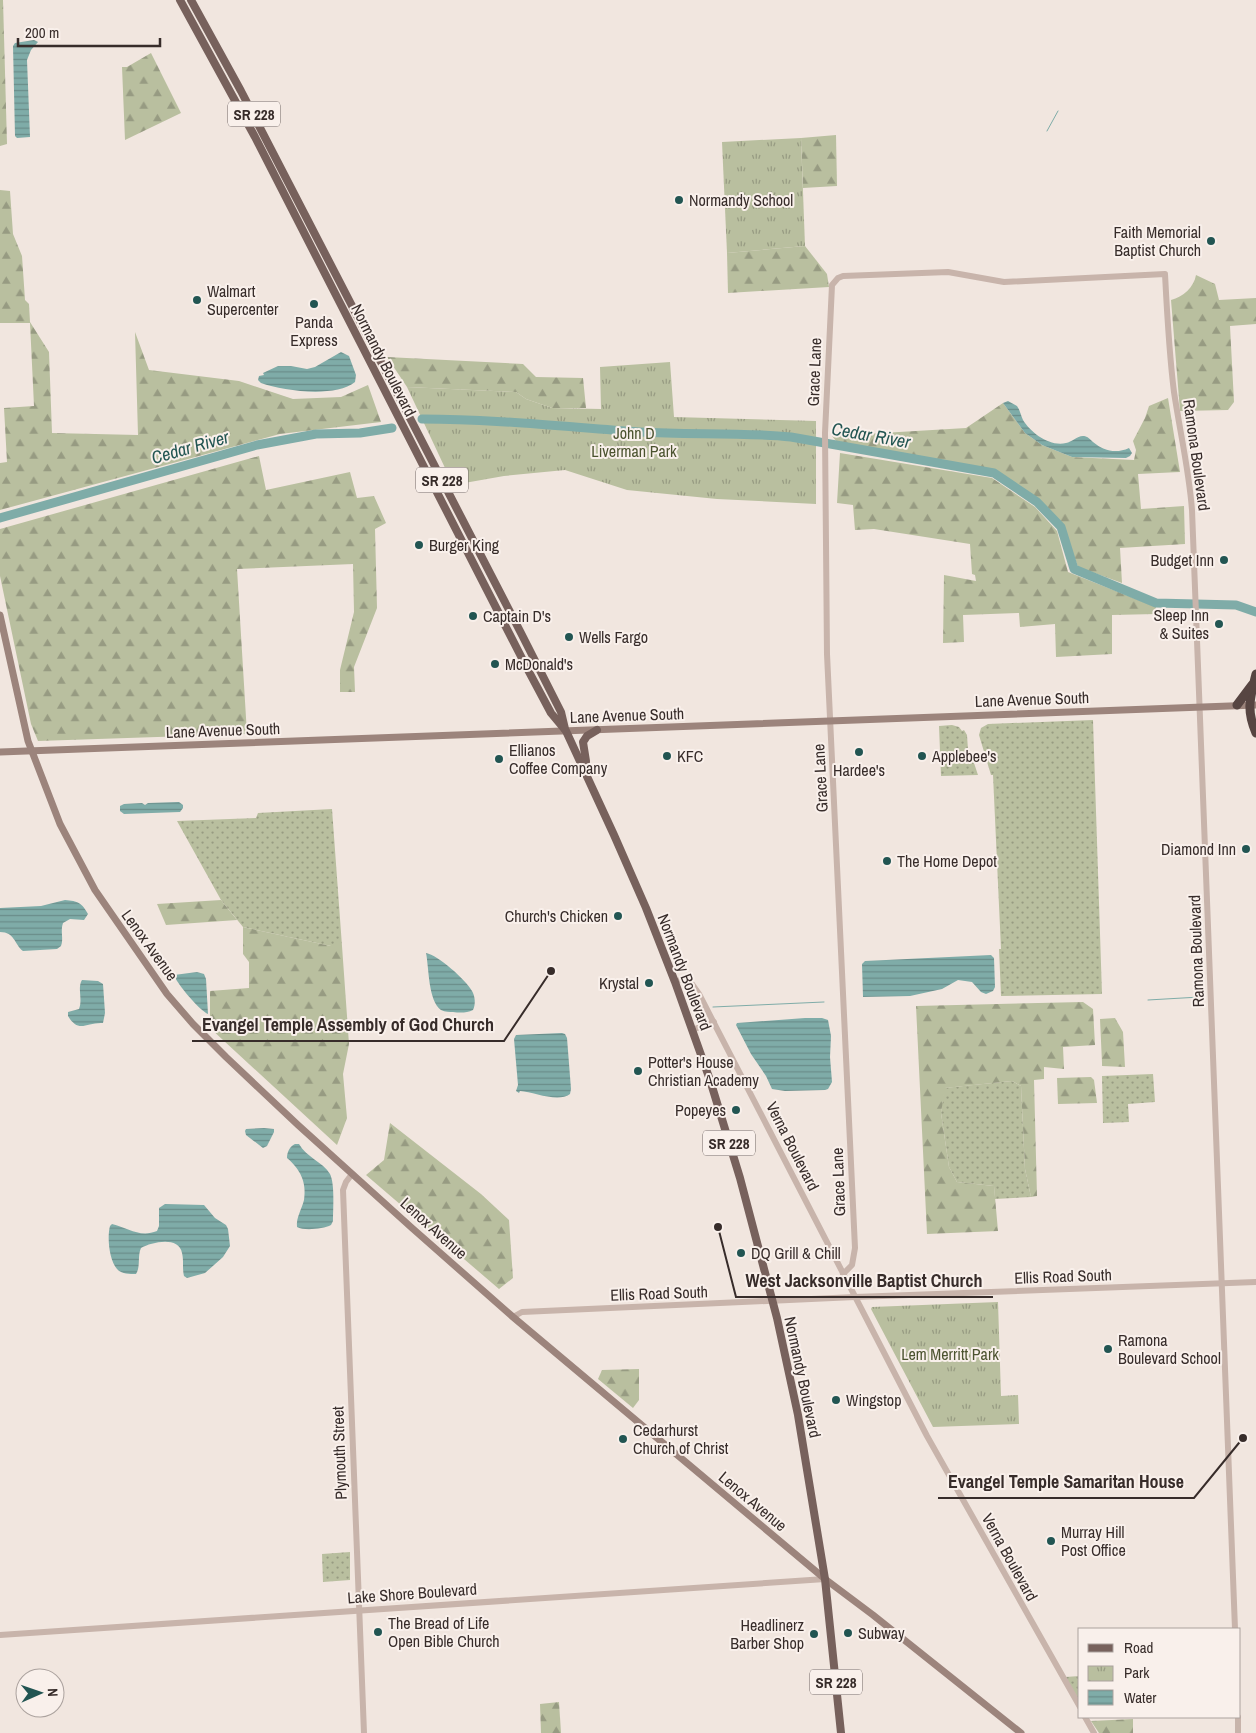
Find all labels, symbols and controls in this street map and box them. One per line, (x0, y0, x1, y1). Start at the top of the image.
scale bar (18, 15, 160, 47)
text: 200 m (25, 22, 59, 43)
road number: SR 228 (228, 102, 280, 126)
place label: Normandy School (689, 189, 793, 211)
marker: Normandy School (673, 194, 685, 206)
place label: Faith Memorial Baptist Church (1113, 221, 1201, 261)
marker: Faith Memorial Baptist Church (1205, 235, 1217, 247)
place label: Walmart Supercenter (207, 280, 279, 320)
marker: Walmart Supercenter (191, 294, 203, 306)
marker: Panda Express (308, 298, 320, 310)
street label: Normandy Boulevard (346, 300, 422, 420)
place label: Panda Express (290, 311, 338, 351)
street label: Grace Lane (802, 337, 826, 407)
street label: Ramona Boulevard (1178, 398, 1216, 512)
water label: Cedar River (830, 416, 913, 454)
park label: John D Liverman Park (591, 422, 677, 462)
water label: Cedar River (148, 424, 233, 470)
road number: SR 228 (416, 468, 468, 492)
place label: Burger King (429, 534, 500, 556)
marker: Burger King (413, 539, 425, 551)
place label: Budget Inn (1151, 549, 1214, 571)
marker: Budget Inn (1218, 554, 1230, 566)
place label: Sleep Inn & Suites (1154, 604, 1209, 644)
place label: Captain D's (483, 605, 551, 627)
marker: Captain D's (467, 610, 479, 622)
marker: Sleep Inn & Suites (1213, 618, 1225, 630)
place label: Wells Fargo (579, 626, 648, 648)
marker: Wells Fargo (563, 631, 575, 643)
place label: McDonald's (505, 653, 573, 675)
marker: McDonald's (489, 658, 501, 670)
street label: Lane Avenue South (974, 686, 1090, 712)
street label: Lane Avenue South (569, 702, 685, 728)
street label: Lane Avenue South (165, 717, 281, 743)
place label: Ellianos Coffee Company (509, 739, 608, 779)
street label: Grace Lane (807, 743, 833, 813)
place label: KFC (677, 745, 703, 767)
place label: Applebee's (931, 745, 997, 767)
marker: Hardee's (853, 746, 865, 758)
marker: KFC (661, 750, 673, 762)
marker: Applebee's (916, 750, 928, 762)
marker: Ellianos Coffee Company (493, 753, 505, 765)
place label: Hardee's (833, 759, 885, 781)
place label: Diamond Inn (1161, 838, 1236, 860)
marker: Diamond Inn (1240, 843, 1252, 855)
place label: The Home Depot (897, 850, 997, 872)
marker: The Home Depot (881, 855, 893, 867)
street label: Ramona Boulevard (1183, 894, 1209, 1008)
street label: Lenox Avenue (117, 905, 183, 985)
place label: Church's Chicken (505, 905, 608, 927)
marker: Church's Chicken (612, 910, 624, 922)
street label: Normandy Boulevard (653, 911, 717, 1033)
place label: Krystal (599, 972, 639, 994)
marker: Krystal (643, 977, 655, 989)
callout: Evangel Temple Assembly of God Church (192, 1008, 504, 1041)
text: Evangel Temple Assembly of God Church (202, 1012, 494, 1037)
place label: Potter's House Christian Academy (648, 1051, 759, 1091)
marker: Potter's House Christian Academy (632, 1065, 644, 1077)
street label: Verna Boulevard (761, 1098, 825, 1194)
place label: Popeyes (675, 1099, 726, 1121)
marker: Popeyes (730, 1104, 742, 1116)
road number: SR 228 (703, 1130, 755, 1156)
street label: Grace Lane (826, 1147, 850, 1217)
street label: Lenox Avenue (396, 1192, 472, 1264)
place label: DQ Grill & Chill (751, 1242, 841, 1264)
marker: DQ Grill & Chill (735, 1247, 747, 1259)
street label: Ellis Road South (1014, 1263, 1112, 1289)
callout: West Jacksonville Baptist Church (736, 1264, 993, 1297)
text: West Jacksonville Baptist Church (746, 1268, 982, 1293)
street label: Ellis Road South (610, 1280, 708, 1306)
street label: Normandy Boulevard (779, 1314, 827, 1440)
place label: Ramona Boulevard School (1118, 1329, 1221, 1369)
park label: Lem Merritt Park (901, 1343, 999, 1365)
marker: Ramona Boulevard School (1102, 1343, 1114, 1355)
place label: Wingstop (846, 1389, 901, 1411)
marker: Wingstop (830, 1394, 842, 1406)
street label: Plymouth Street (326, 1406, 352, 1500)
place label: Cedarhurst Church of Christ (633, 1419, 729, 1459)
marker: Cedarhurst Church of Christ (617, 1433, 629, 1445)
callout: Evangel Temple Samaritan House (938, 1465, 1194, 1498)
street label: Lenox Avenue (714, 1466, 792, 1536)
text: Evangel Temple Samaritan House (948, 1469, 1184, 1494)
street label: Verna Boulevard (977, 1509, 1043, 1605)
place label: Murray Hill Post Office (1061, 1521, 1126, 1561)
marker: Murray Hill Post Office (1045, 1535, 1057, 1547)
street label: Lake Shore Boulevard (346, 1577, 478, 1609)
place label: The Bread of Life Open Bible Church (388, 1612, 500, 1652)
place label: Headlinerz Barber Shop (730, 1614, 804, 1654)
place label: Subway (858, 1622, 905, 1644)
marker: The Bread of Life Open Bible Church (372, 1626, 384, 1638)
marker: Subway (842, 1627, 854, 1639)
marker: Headlinerz Barber Shop (808, 1628, 820, 1640)
legend (1078, 1628, 1241, 1718)
text: Road (1124, 1637, 1153, 1658)
text: Park (1124, 1662, 1150, 1683)
north arrow (15, 1668, 65, 1718)
road number: SR 228 (810, 1670, 862, 1694)
text: Water (1124, 1687, 1156, 1708)
text: N (44, 1688, 62, 1697)

